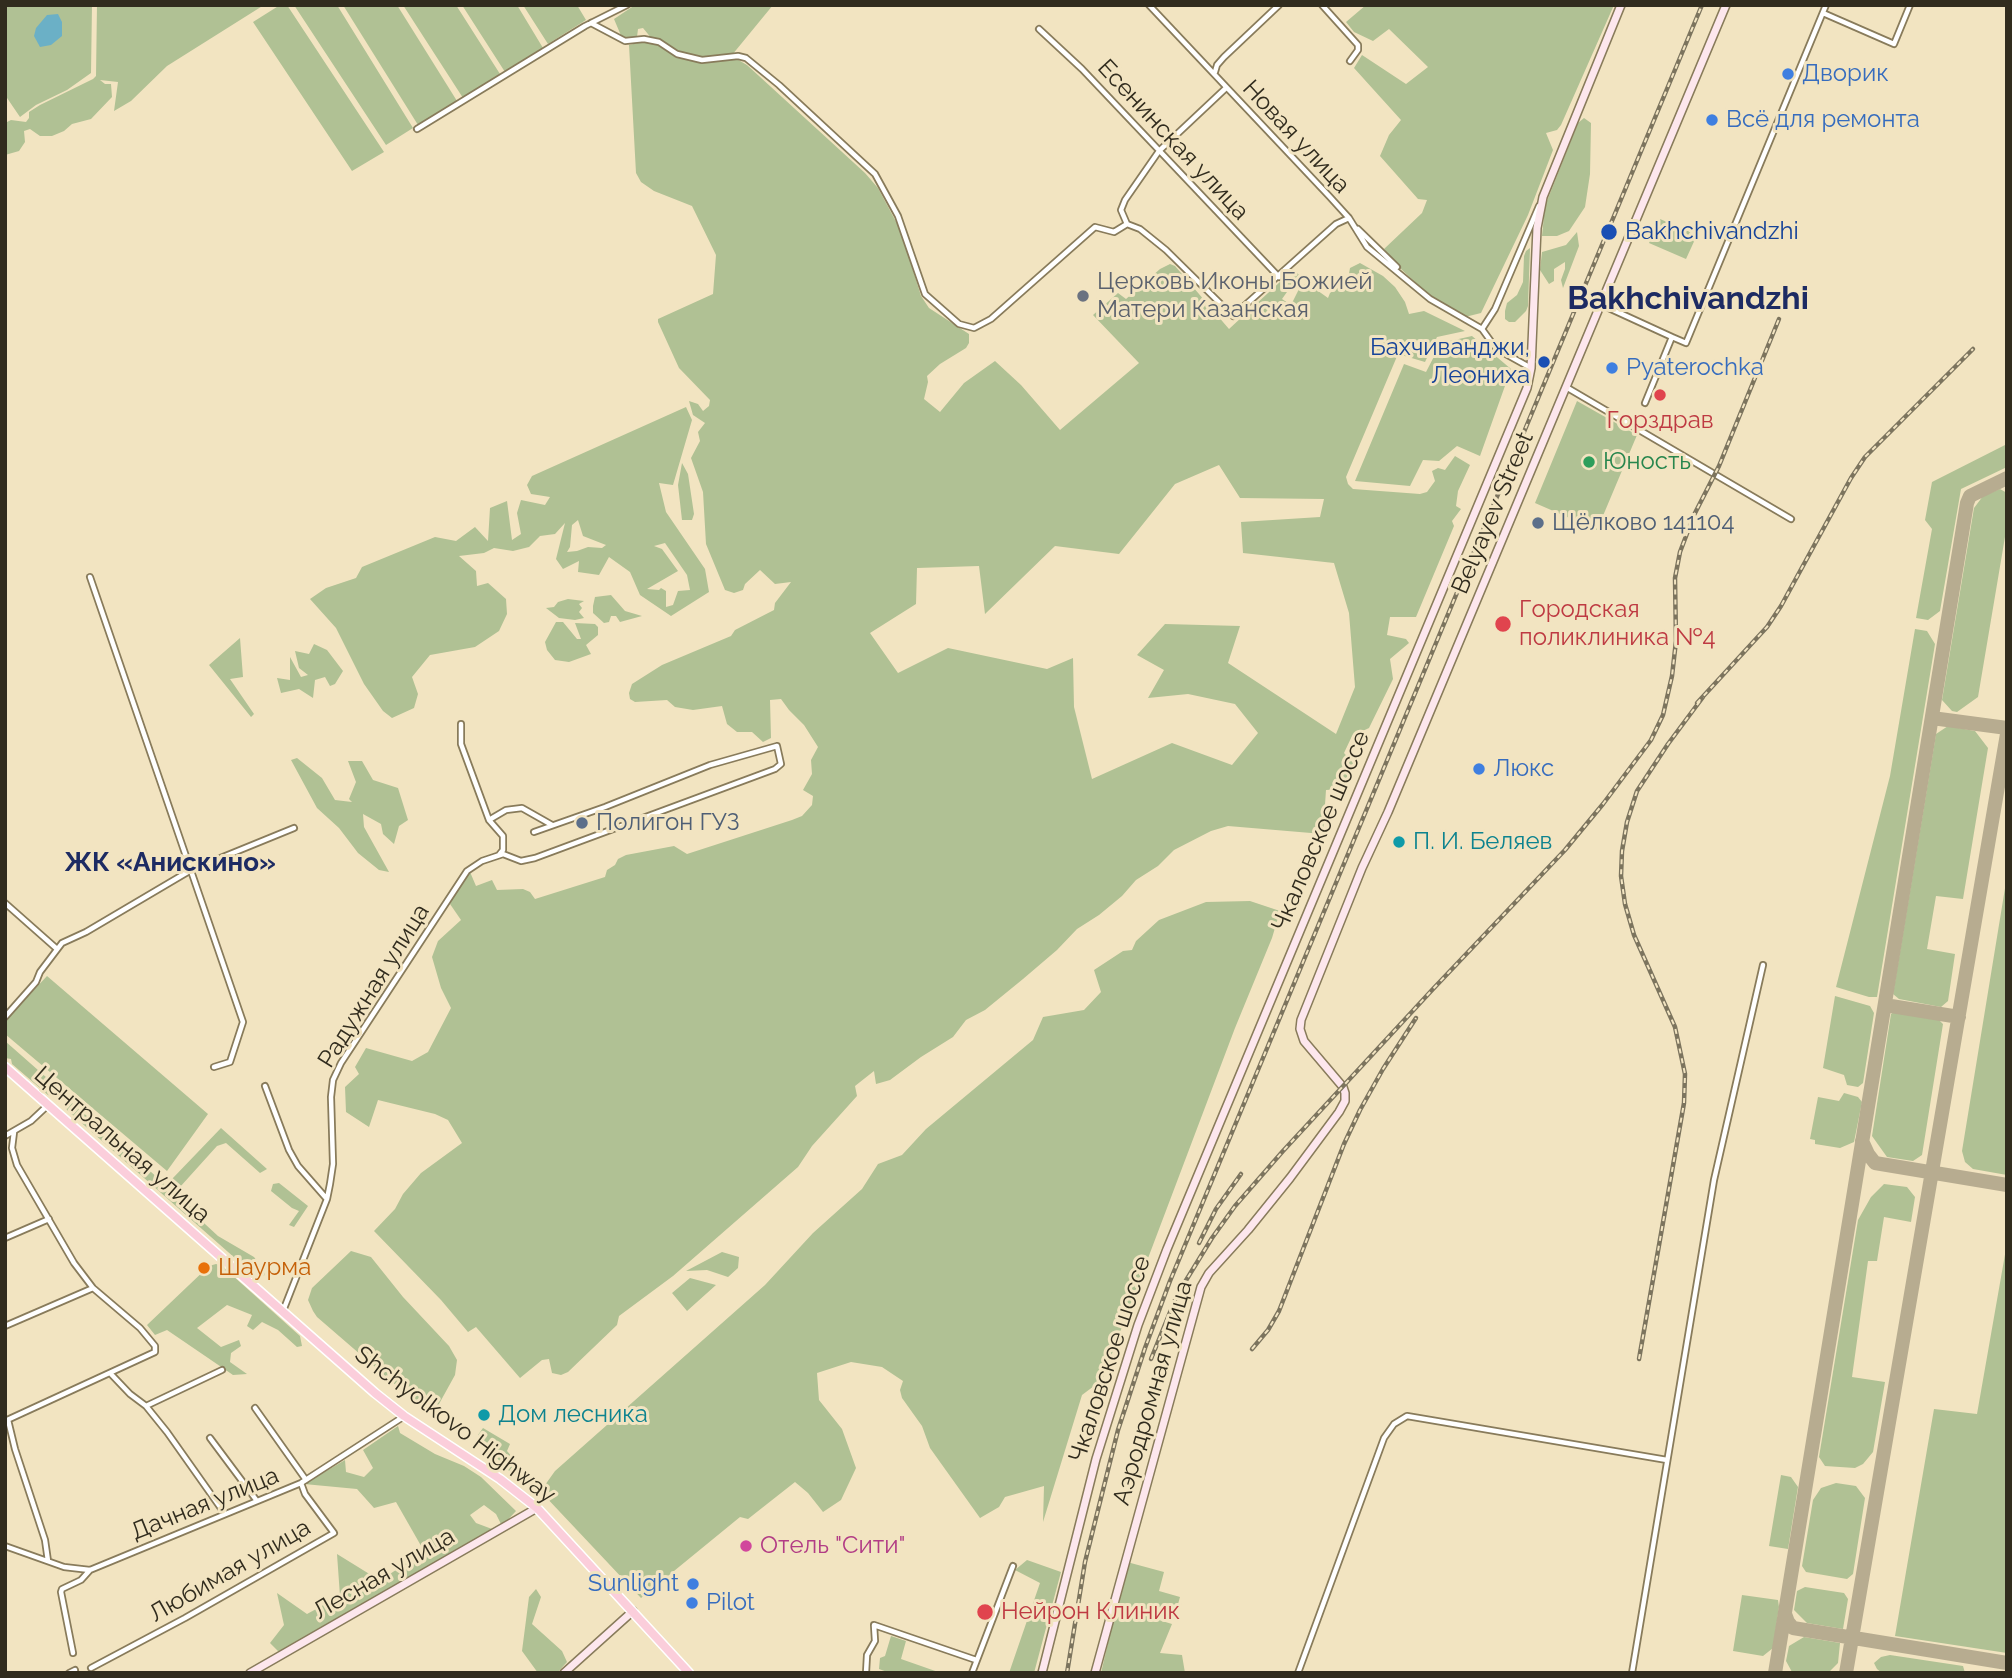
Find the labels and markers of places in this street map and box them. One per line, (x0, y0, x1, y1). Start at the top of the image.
place label: Дворик (1802, 60, 1889, 88)
marker: Дворик (1780, 66, 1796, 82)
place label: Всё для ремонта (1726, 106, 1920, 134)
marker: Всё для ремонта (1704, 112, 1720, 128)
place label: Bakhchivandzhi (1625, 218, 1799, 246)
marker: Bakhchivandzhi (1599, 222, 1619, 242)
place label: Церковь Иконы Божией Матери Казанская (1097, 268, 1372, 324)
marker: Церковь Иконы Божией Матери Казанская (1075, 288, 1091, 304)
place label: Бахчиванджи, Леониха (1370, 334, 1530, 390)
marker: Бахчиванджи, Леониха (1536, 354, 1552, 370)
place label: Pyaterochka (1626, 354, 1764, 382)
marker: Pyaterochka (1604, 360, 1620, 376)
marker: Горздрав (1652, 387, 1668, 403)
place label: Горздрав (1606, 407, 1714, 435)
place label: Юность (1603, 448, 1691, 476)
marker: Юность (1581, 454, 1597, 470)
place label: Щёлково 141104 (1552, 509, 1735, 537)
marker: Щёлково 141104 (1530, 515, 1546, 531)
place label: Городская поликлиника №4 (1519, 596, 1716, 652)
marker: Городская поликлиника №4 (1493, 614, 1513, 634)
place label: Люкс (1493, 755, 1554, 783)
marker: Люкс (1471, 761, 1487, 777)
place label: Полигон ГУЗ (596, 809, 740, 837)
marker: Полигон ГУЗ (574, 815, 590, 831)
place label: П. И. Беляев (1413, 828, 1552, 856)
marker: П. И. Беляев (1391, 834, 1407, 850)
place label: Шаурма (218, 1254, 311, 1282)
marker: Шаурма (196, 1260, 212, 1276)
place label: Дом лесника (498, 1401, 648, 1429)
marker: Дом лесника (476, 1407, 492, 1423)
place label: Отель "Сити" (760, 1532, 905, 1560)
marker: Отель "Сити" (738, 1538, 754, 1554)
place label: Sunlight (588, 1570, 679, 1598)
marker: Sunlight (685, 1576, 701, 1592)
place label: Pilot (706, 1589, 755, 1617)
marker: Pilot (684, 1595, 700, 1611)
place label: Нейрон Клиник (1001, 1598, 1180, 1626)
marker: Нейрон Клиник (975, 1602, 995, 1622)

